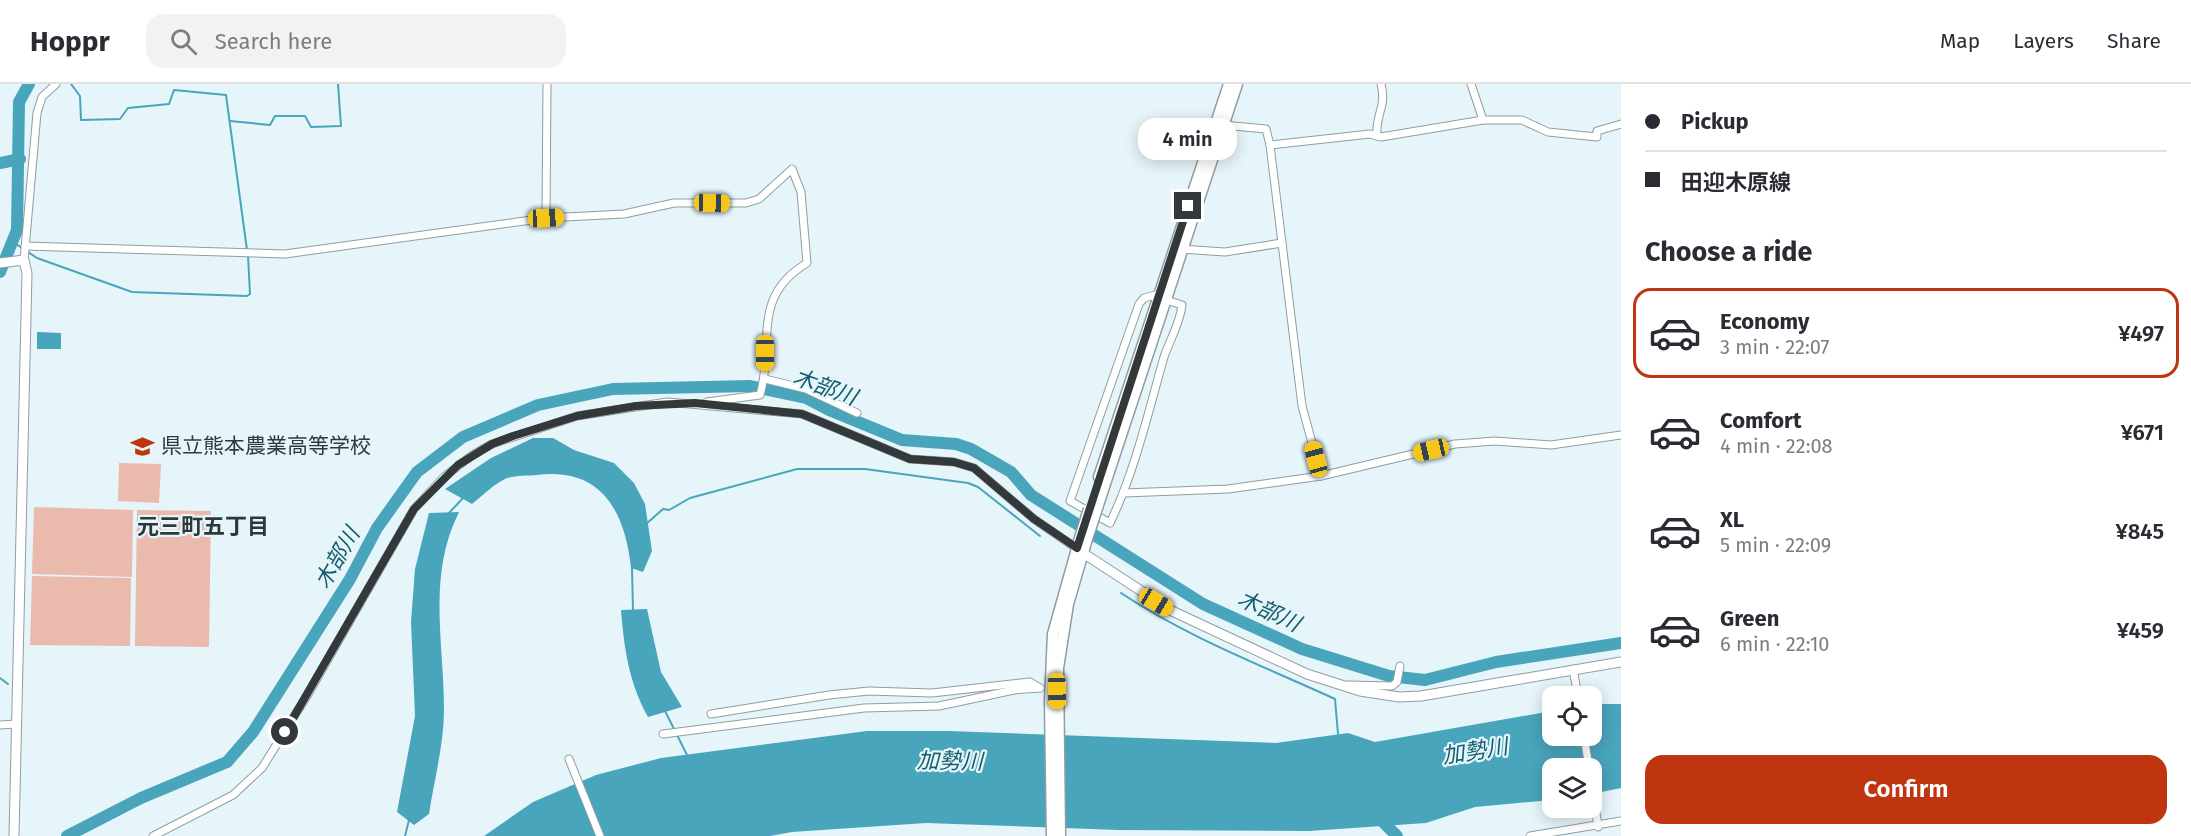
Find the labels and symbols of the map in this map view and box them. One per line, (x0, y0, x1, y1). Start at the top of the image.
callout: 4 min (1138, 119, 1238, 161)
route end (1174, 192, 1201, 219)
car (694, 194, 730, 212)
car (528, 208, 564, 228)
car (756, 335, 774, 371)
water label: 木部川 (789, 363, 862, 412)
school or university icon: 県立熊本農業高等学校 (130, 433, 156, 459)
place label: 県立熊本農業高等学校 (161, 433, 371, 459)
car (1411, 437, 1451, 463)
car (1303, 439, 1329, 479)
district label: 元三町五丁目 (137, 513, 269, 540)
water label: 木部川 (309, 521, 366, 593)
car (1136, 585, 1176, 619)
water label: 木部川 (1233, 585, 1306, 638)
car (1048, 673, 1066, 709)
route start (271, 718, 298, 745)
water label: 加勢川 (1440, 732, 1512, 769)
water label: 加勢川 (917, 747, 985, 775)

